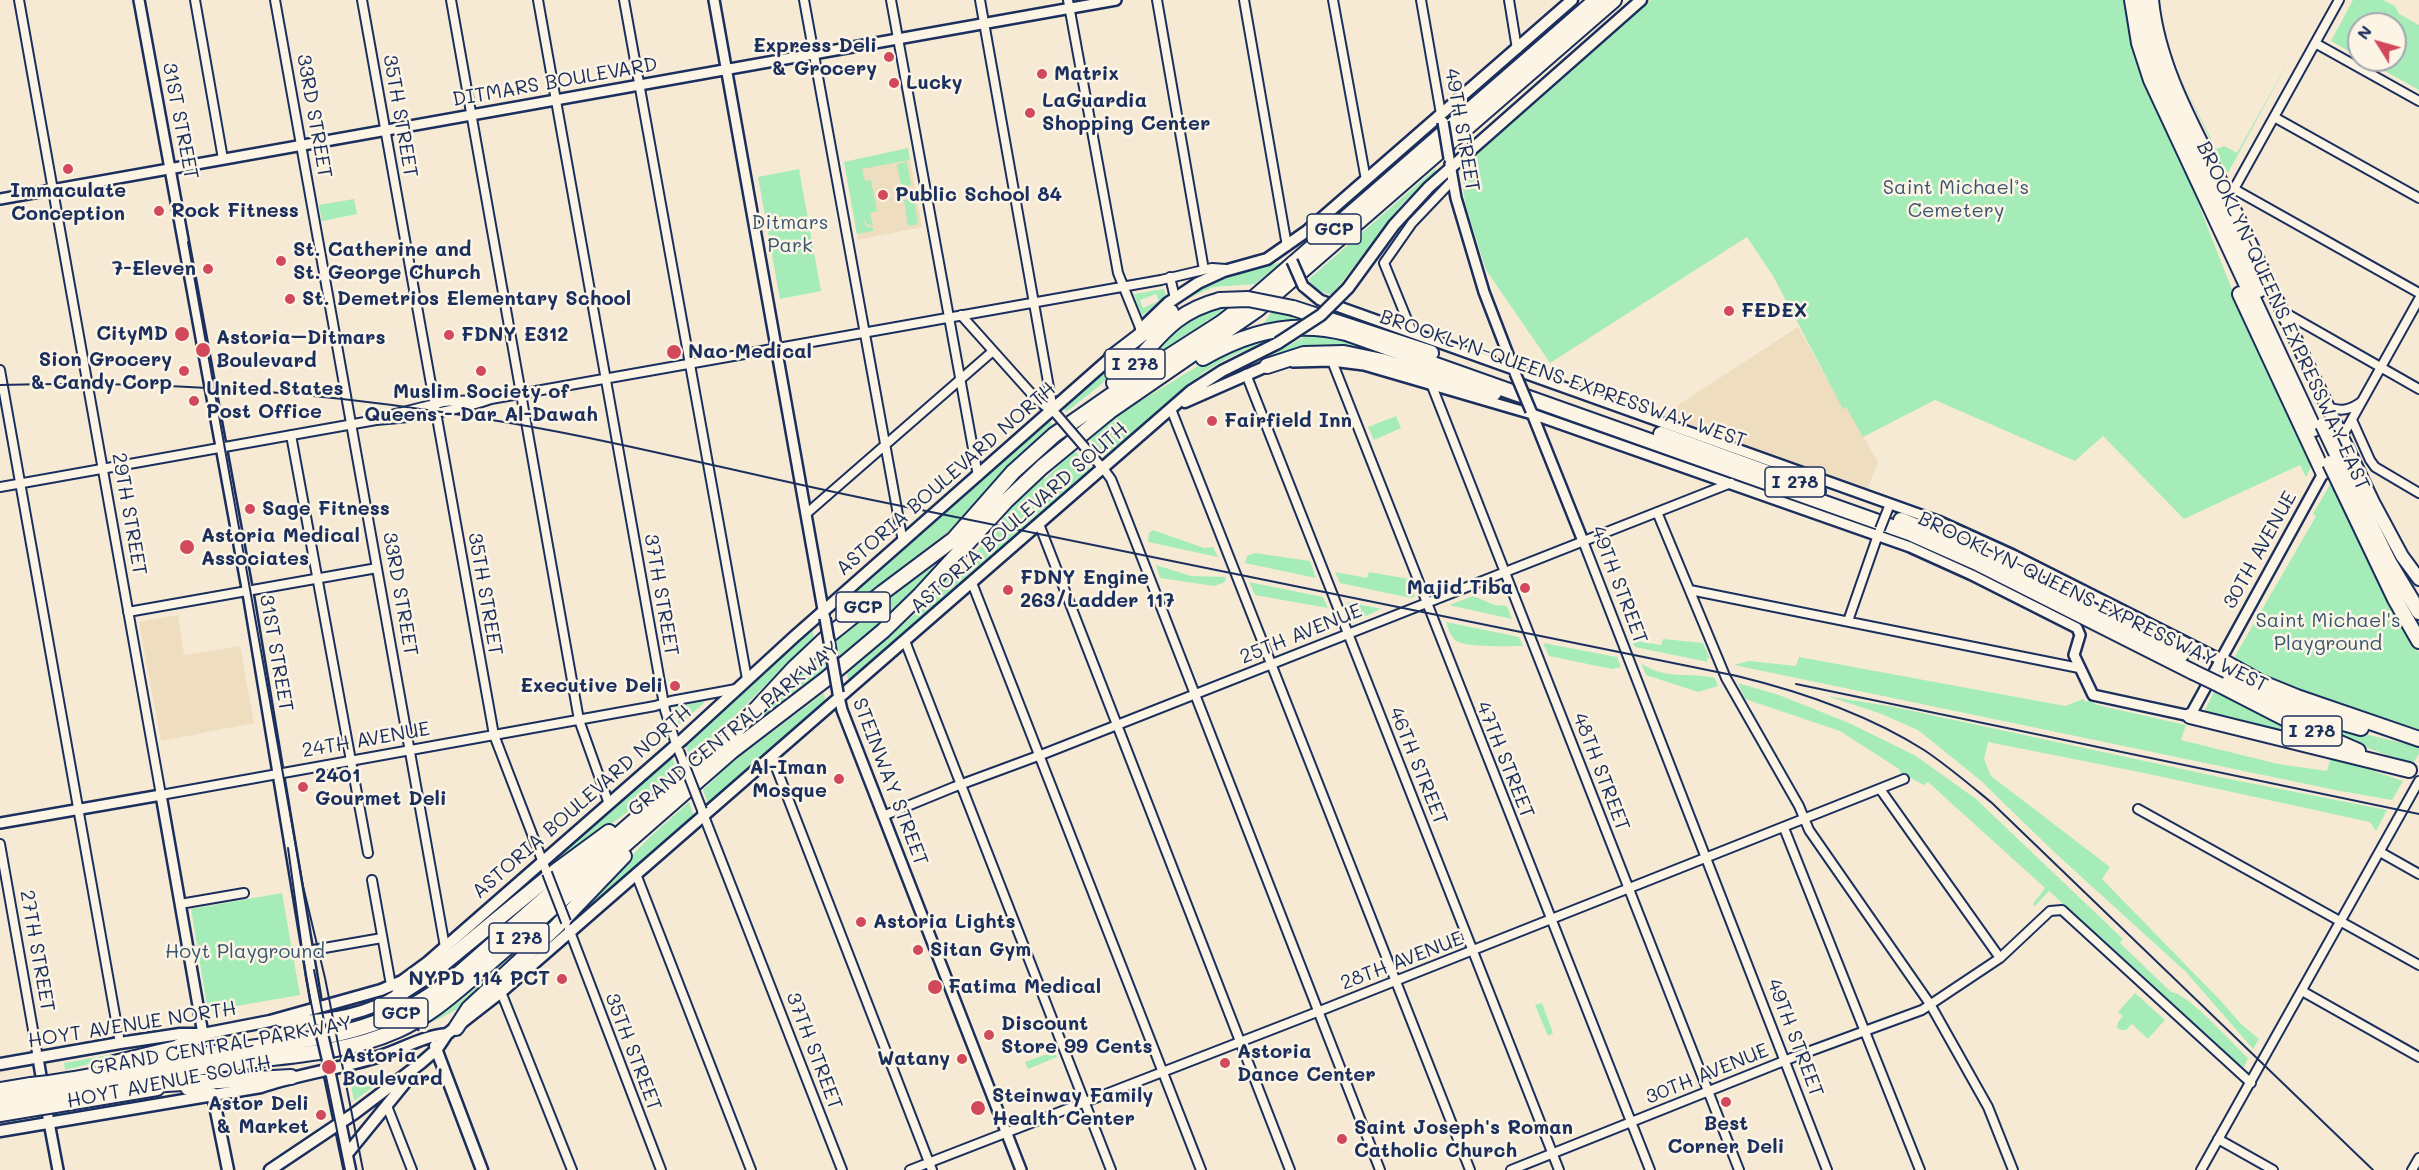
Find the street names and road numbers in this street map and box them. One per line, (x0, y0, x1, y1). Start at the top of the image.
street label: 33RD STREET (291, 52, 337, 180)
street label: DITMARS BOULEVARD (451, 52, 659, 112)
street label: 35TH STREET (377, 53, 423, 179)
street label: 31ST STREET (157, 60, 203, 182)
street label: 49TH STREET (1439, 67, 1485, 193)
street label: BROOKLYN-QUEENS EXPRESSWAY EAST (2191, 138, 2375, 494)
road number: GCP (1307, 214, 1361, 244)
street label: BROOKLYN-QUEENS EXPRESSWAY WEST (1376, 305, 1750, 453)
road number: I 278 (1105, 349, 1165, 379)
street label: ASTORIA BOULEVARD NORTH (831, 377, 1061, 581)
street label: ASTORIA BOULEVARD SOUTH (905, 417, 1133, 619)
street label: 29TH STREET (106, 451, 152, 577)
road number: I 278 (1765, 467, 1825, 497)
street label: 30TH AVENUE (2218, 487, 2302, 613)
street label: BROOKLYN-QUEENS EXPRESSWAY WEST (1914, 507, 2272, 697)
street label: 49TH STREET (1585, 523, 1653, 647)
street label: 33RD STREET (377, 530, 423, 658)
street label: 35TH STREET (462, 531, 508, 657)
street label: 37TH STREET (638, 532, 684, 658)
street label: 31ST STREET (254, 592, 298, 714)
road number: GCP (836, 592, 890, 622)
street label: 25TH AVENUE (1237, 599, 1365, 669)
street label: GRAND CENTRAL PARKWAY (623, 636, 845, 822)
street label: STEINWAY STREET (847, 695, 933, 869)
street label: 47TH STREET (1471, 698, 1539, 822)
street label: ASTORIA BOULEVARD NORTH (467, 700, 697, 904)
street label: 46TH STREET (1383, 704, 1453, 828)
street label: 48TH STREET (1567, 709, 1635, 835)
road number: I 278 (2282, 716, 2342, 746)
street label: 24TH AVENUE (300, 717, 432, 763)
street label: 27TH STREET (14, 888, 60, 1014)
road number: I 278 (489, 923, 549, 953)
street label: 28TH AVENUE (1337, 927, 1467, 995)
street label: 49TH STREET (1761, 976, 1829, 1100)
street label: 37TH STREET (781, 989, 847, 1113)
street label: 35TH STREET (599, 990, 667, 1114)
street label: HOYT AVENUE NORTH (26, 997, 238, 1053)
road number: GCP (374, 998, 428, 1028)
street label: GRAND CENTRAL PARKWAY (88, 1011, 354, 1081)
street label: 30TH AVENUE (1642, 1038, 1772, 1110)
street label: HOYT AVENUE SOUTH (65, 1050, 273, 1114)

